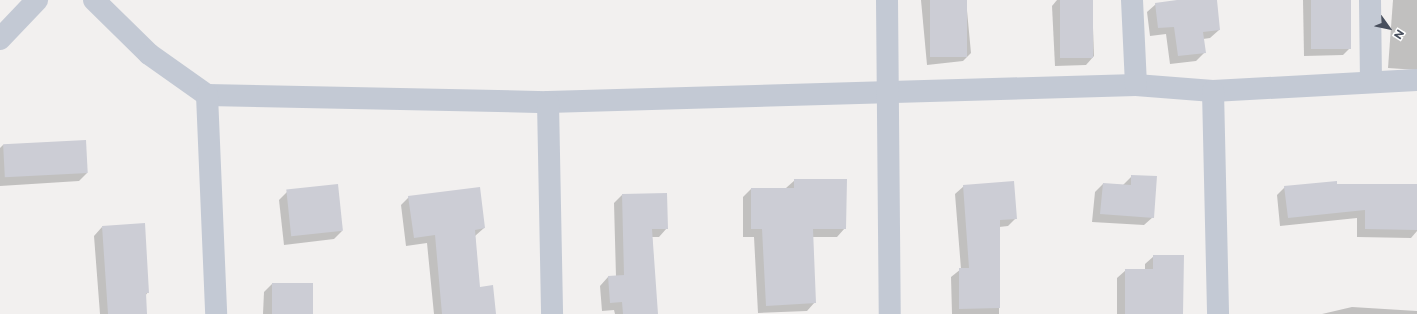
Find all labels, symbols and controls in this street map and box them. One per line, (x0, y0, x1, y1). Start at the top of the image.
north arrow (1369, 8, 1409, 48)
text: N (1391, 27, 1407, 42)

